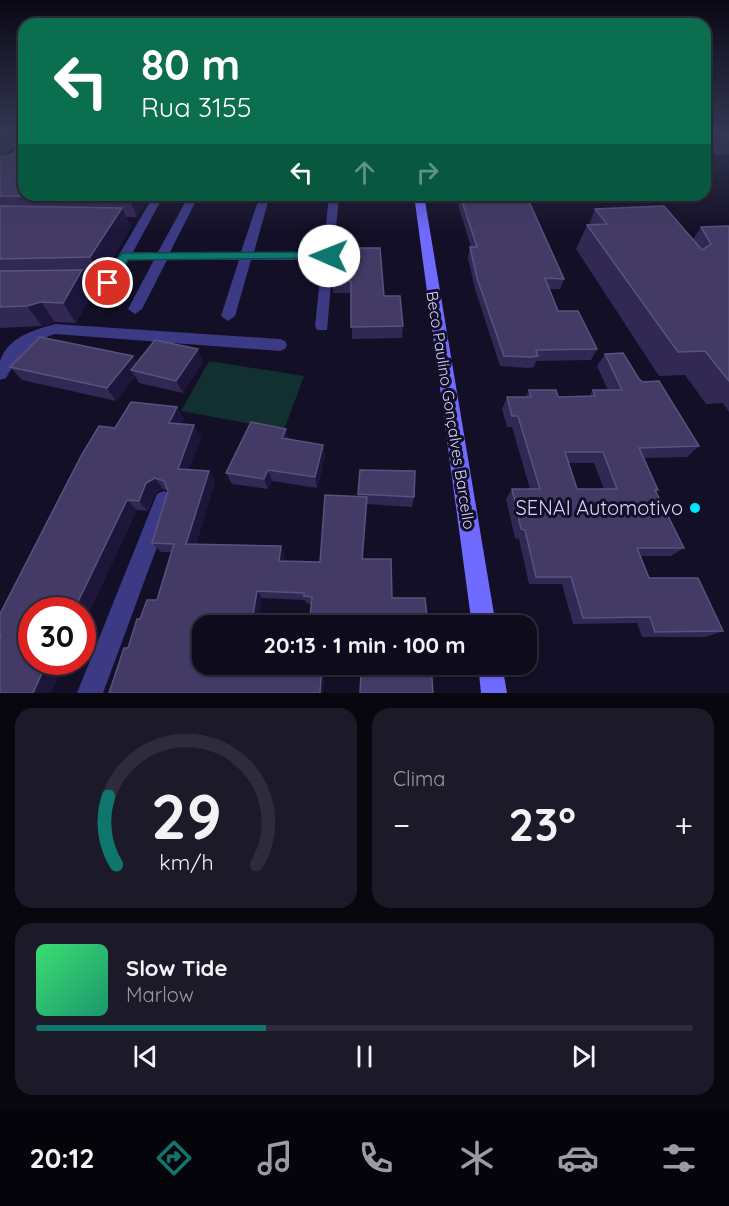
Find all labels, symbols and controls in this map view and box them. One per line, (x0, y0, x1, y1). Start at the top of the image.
text: 80 m (141, 38, 240, 91)
icon: left (42, 42, 120, 120)
text: Rua 3155 (141, 90, 251, 124)
icon: left (285, 156, 318, 189)
icon: ahead (348, 156, 381, 189)
icon: right (411, 156, 444, 189)
position arrow (297, 224, 361, 288)
pin (82, 257, 133, 308)
icon: arrive (91, 266, 124, 299)
street label: Beco Paulino Gonçalves Barcello (422, 289, 480, 531)
place label: SENAI Automotivo (516, 495, 683, 520)
marker: SENAI Automotivo (688, 501, 702, 515)
speed limit sign: 30 (18, 597, 96, 675)
text: 20:13 · 1 min · 100 m (263, 631, 466, 659)
text: Clima (393, 766, 445, 791)
text: 29 (151, 777, 221, 855)
text: 23° (509, 796, 576, 852)
text: − (393, 804, 410, 845)
text: + (674, 804, 693, 845)
text: km/h (159, 849, 213, 875)
text: Slow Tide (126, 954, 227, 982)
text: Marlow (126, 982, 194, 1007)
icon: previous (129, 1040, 162, 1073)
icon: pause (348, 1040, 381, 1073)
icon: next (567, 1040, 600, 1073)
icon: directions (153, 1137, 195, 1179)
icon: music (254, 1137, 296, 1179)
icon: phone (355, 1137, 397, 1179)
icon: climate (456, 1137, 498, 1179)
icon: car (557, 1137, 599, 1179)
icon: filters (658, 1137, 700, 1179)
text: 20:12 (29, 1141, 95, 1175)

